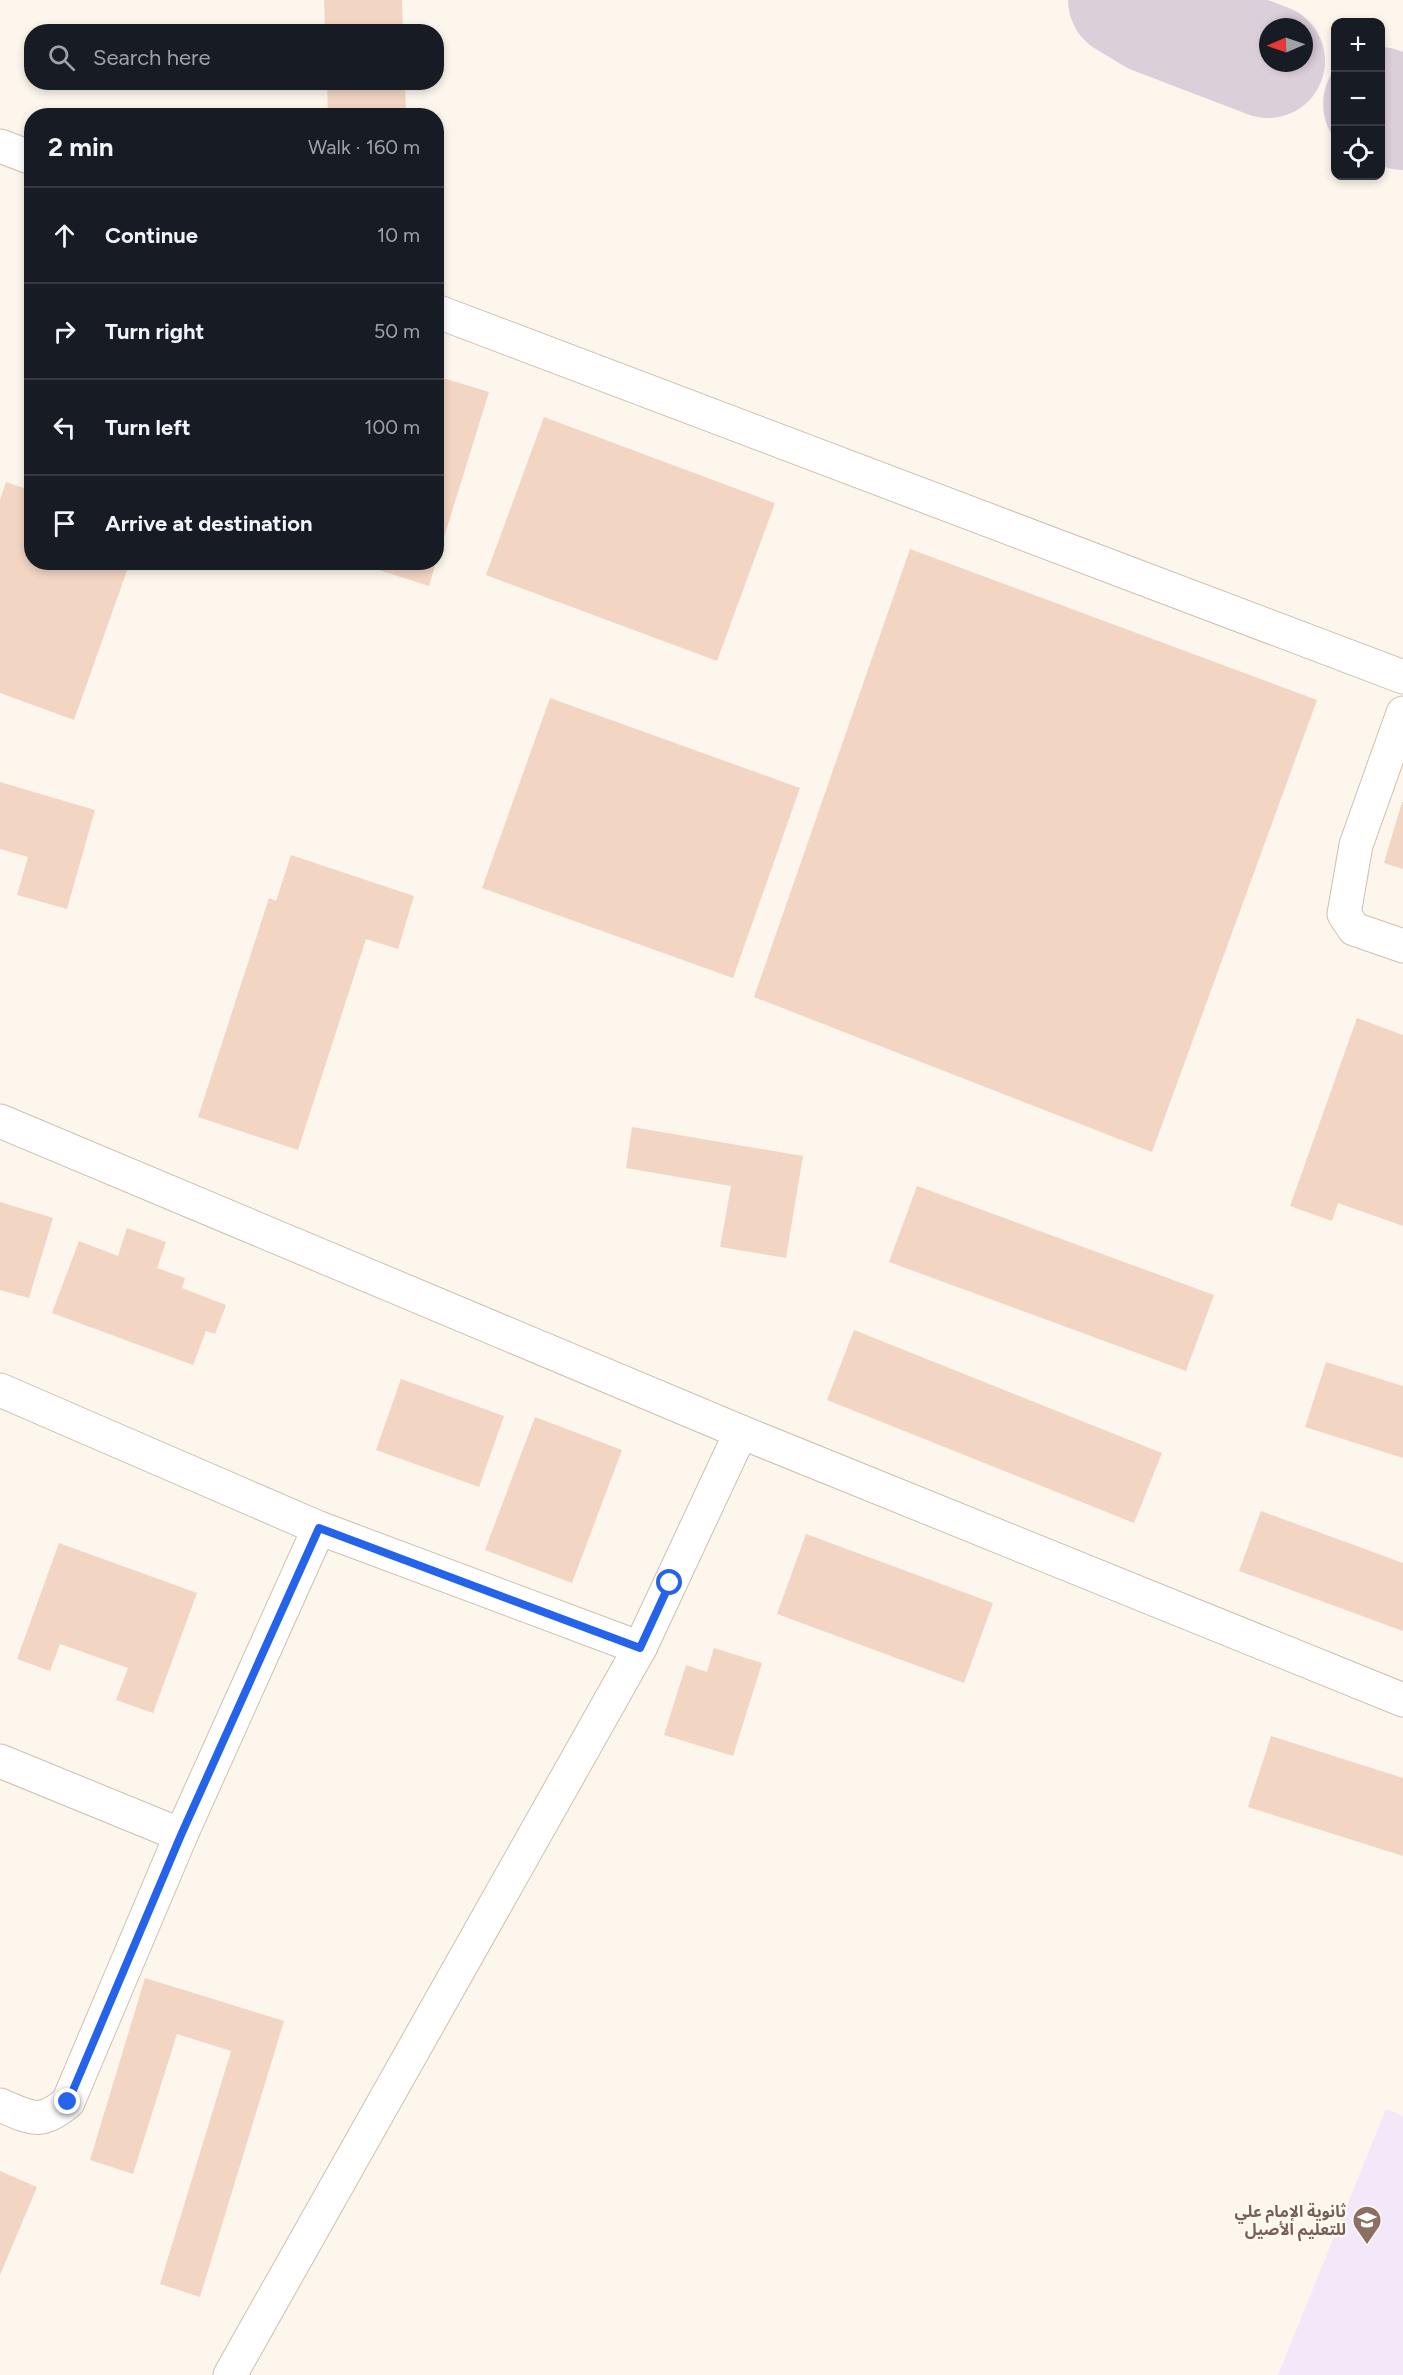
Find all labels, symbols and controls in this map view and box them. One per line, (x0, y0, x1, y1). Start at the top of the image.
north arrow (1259, 18, 1313, 72)
map controls (1331, 18, 1385, 180)
button: + (1331, 18, 1385, 72)
search box (24, 24, 444, 90)
icon: search (45, 41, 78, 74)
text: Search here (93, 44, 211, 71)
button: − (1331, 72, 1385, 126)
button: locate (1331, 126, 1385, 180)
text: 2 min (48, 131, 114, 163)
text: Walk · 160 m (308, 135, 420, 159)
icon: ahead (48, 219, 81, 252)
text: Continue (105, 222, 198, 249)
text: 10 m (377, 223, 420, 247)
icon: right (48, 315, 81, 348)
text: Turn right (105, 318, 204, 345)
text: 50 m (374, 319, 420, 343)
icon: left (48, 411, 81, 444)
text: Turn left (105, 414, 191, 441)
text: 100 m (364, 415, 420, 439)
icon: arrive (48, 507, 81, 540)
text: Arrive at destination (105, 510, 313, 537)
route start (656, 1569, 682, 1595)
route end (54, 2088, 80, 2114)
place label: ثانوية الإمام علي للتعليم الأصيل (1235, 2202, 1346, 2242)
school or university icon: ثانوية الإمام علي للتعليم الأصيل (1351, 2204, 1383, 2246)

